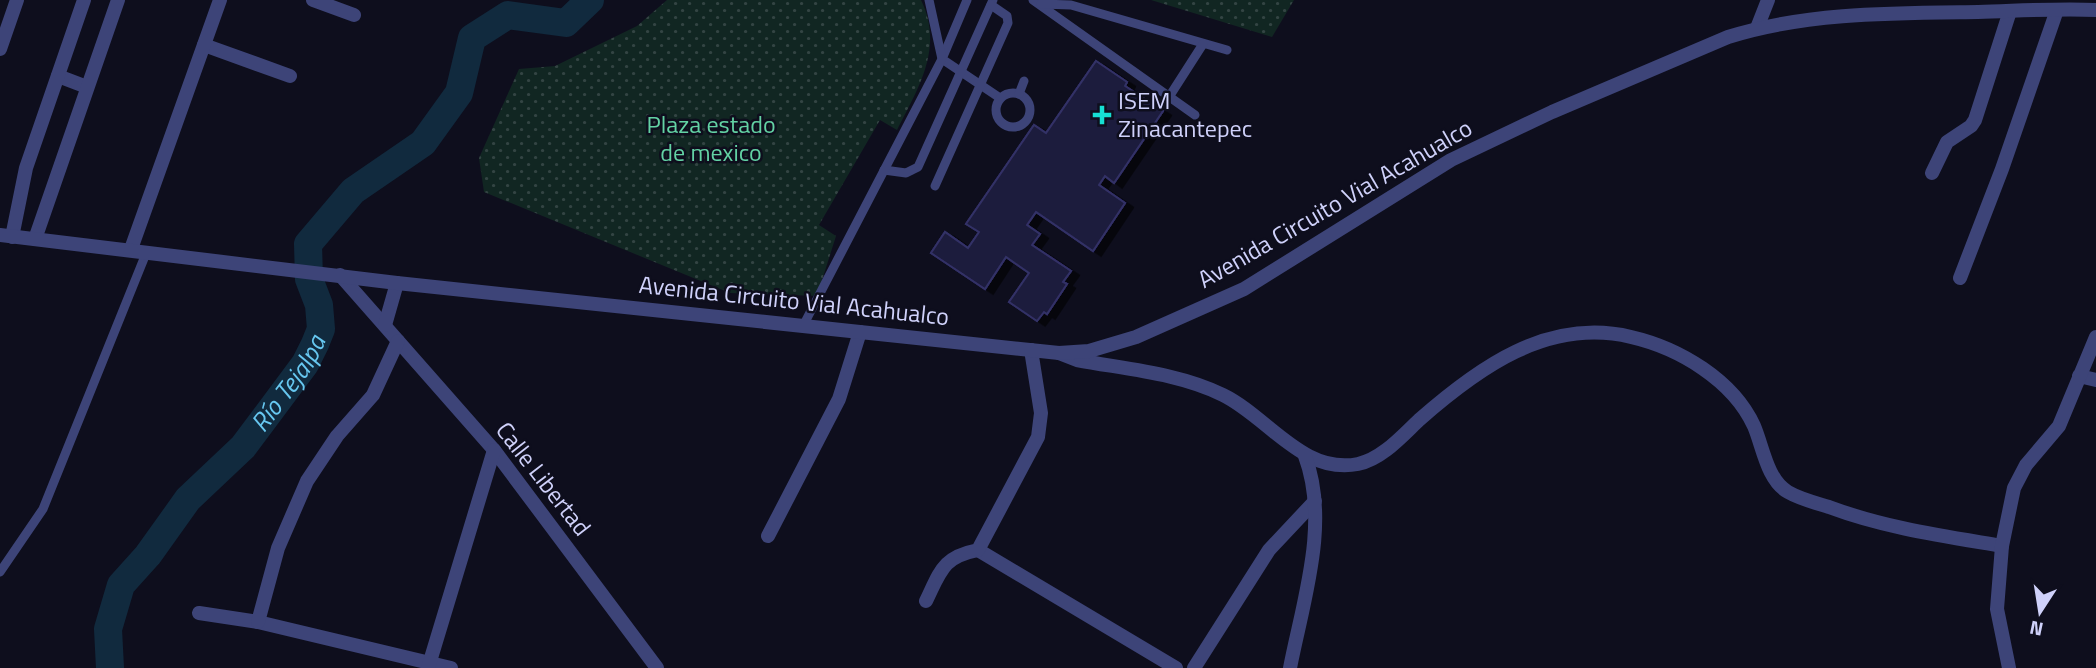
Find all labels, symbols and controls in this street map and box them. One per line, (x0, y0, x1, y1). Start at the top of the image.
place label: ISEM Zinacantepec (1118, 82, 1252, 146)
marker: ISEM Zinacantepec (1092, 105, 1112, 125)
park label: Plaza estado de mexico (646, 106, 776, 170)
street label: Avenida Circuito Vial Acahualco (1191, 110, 1478, 297)
street label: Avenida Circuito Vial Acahualco (637, 266, 951, 334)
water label: Río Tejalpa (241, 328, 336, 440)
street label: Calle Libertad (488, 414, 600, 543)
north arrow (2005, 577, 2075, 647)
text: N (2027, 614, 2046, 645)

